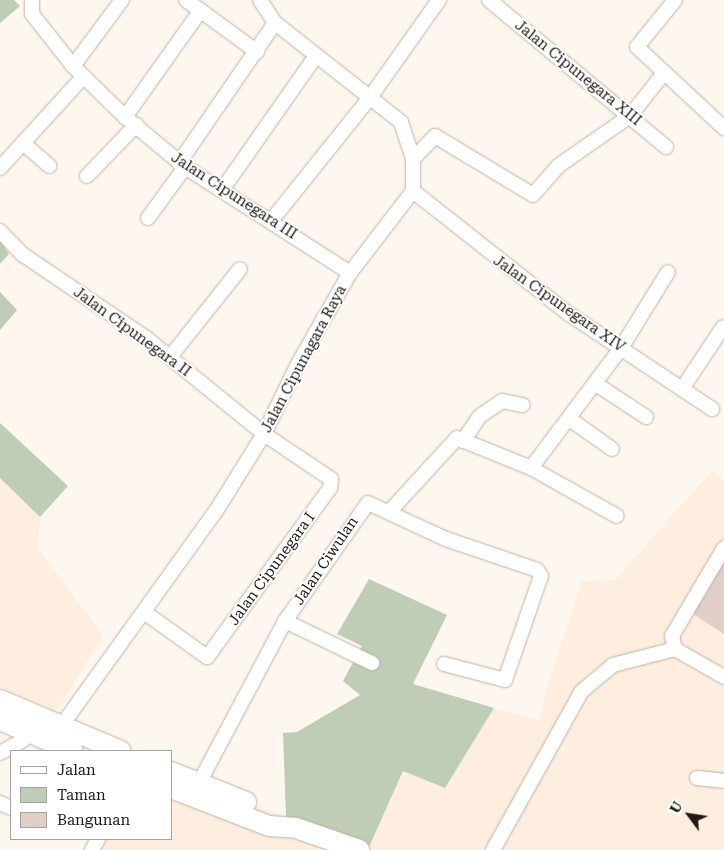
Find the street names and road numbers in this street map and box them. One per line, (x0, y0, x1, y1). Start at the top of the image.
street label: Jalan Cipunegara XIII (511, 16, 645, 130)
street label: Jalan Cipunegara III (168, 149, 300, 243)
street label: Jalan Cipunegara XIV (490, 252, 628, 356)
street label: Jalan Cipunagara Raya (258, 282, 350, 436)
street label: Jalan Cipunegara II (70, 283, 194, 381)
street label: Jalan Cipunegara I (225, 509, 319, 629)
street label: Jalan Ciwulan (290, 513, 362, 609)

